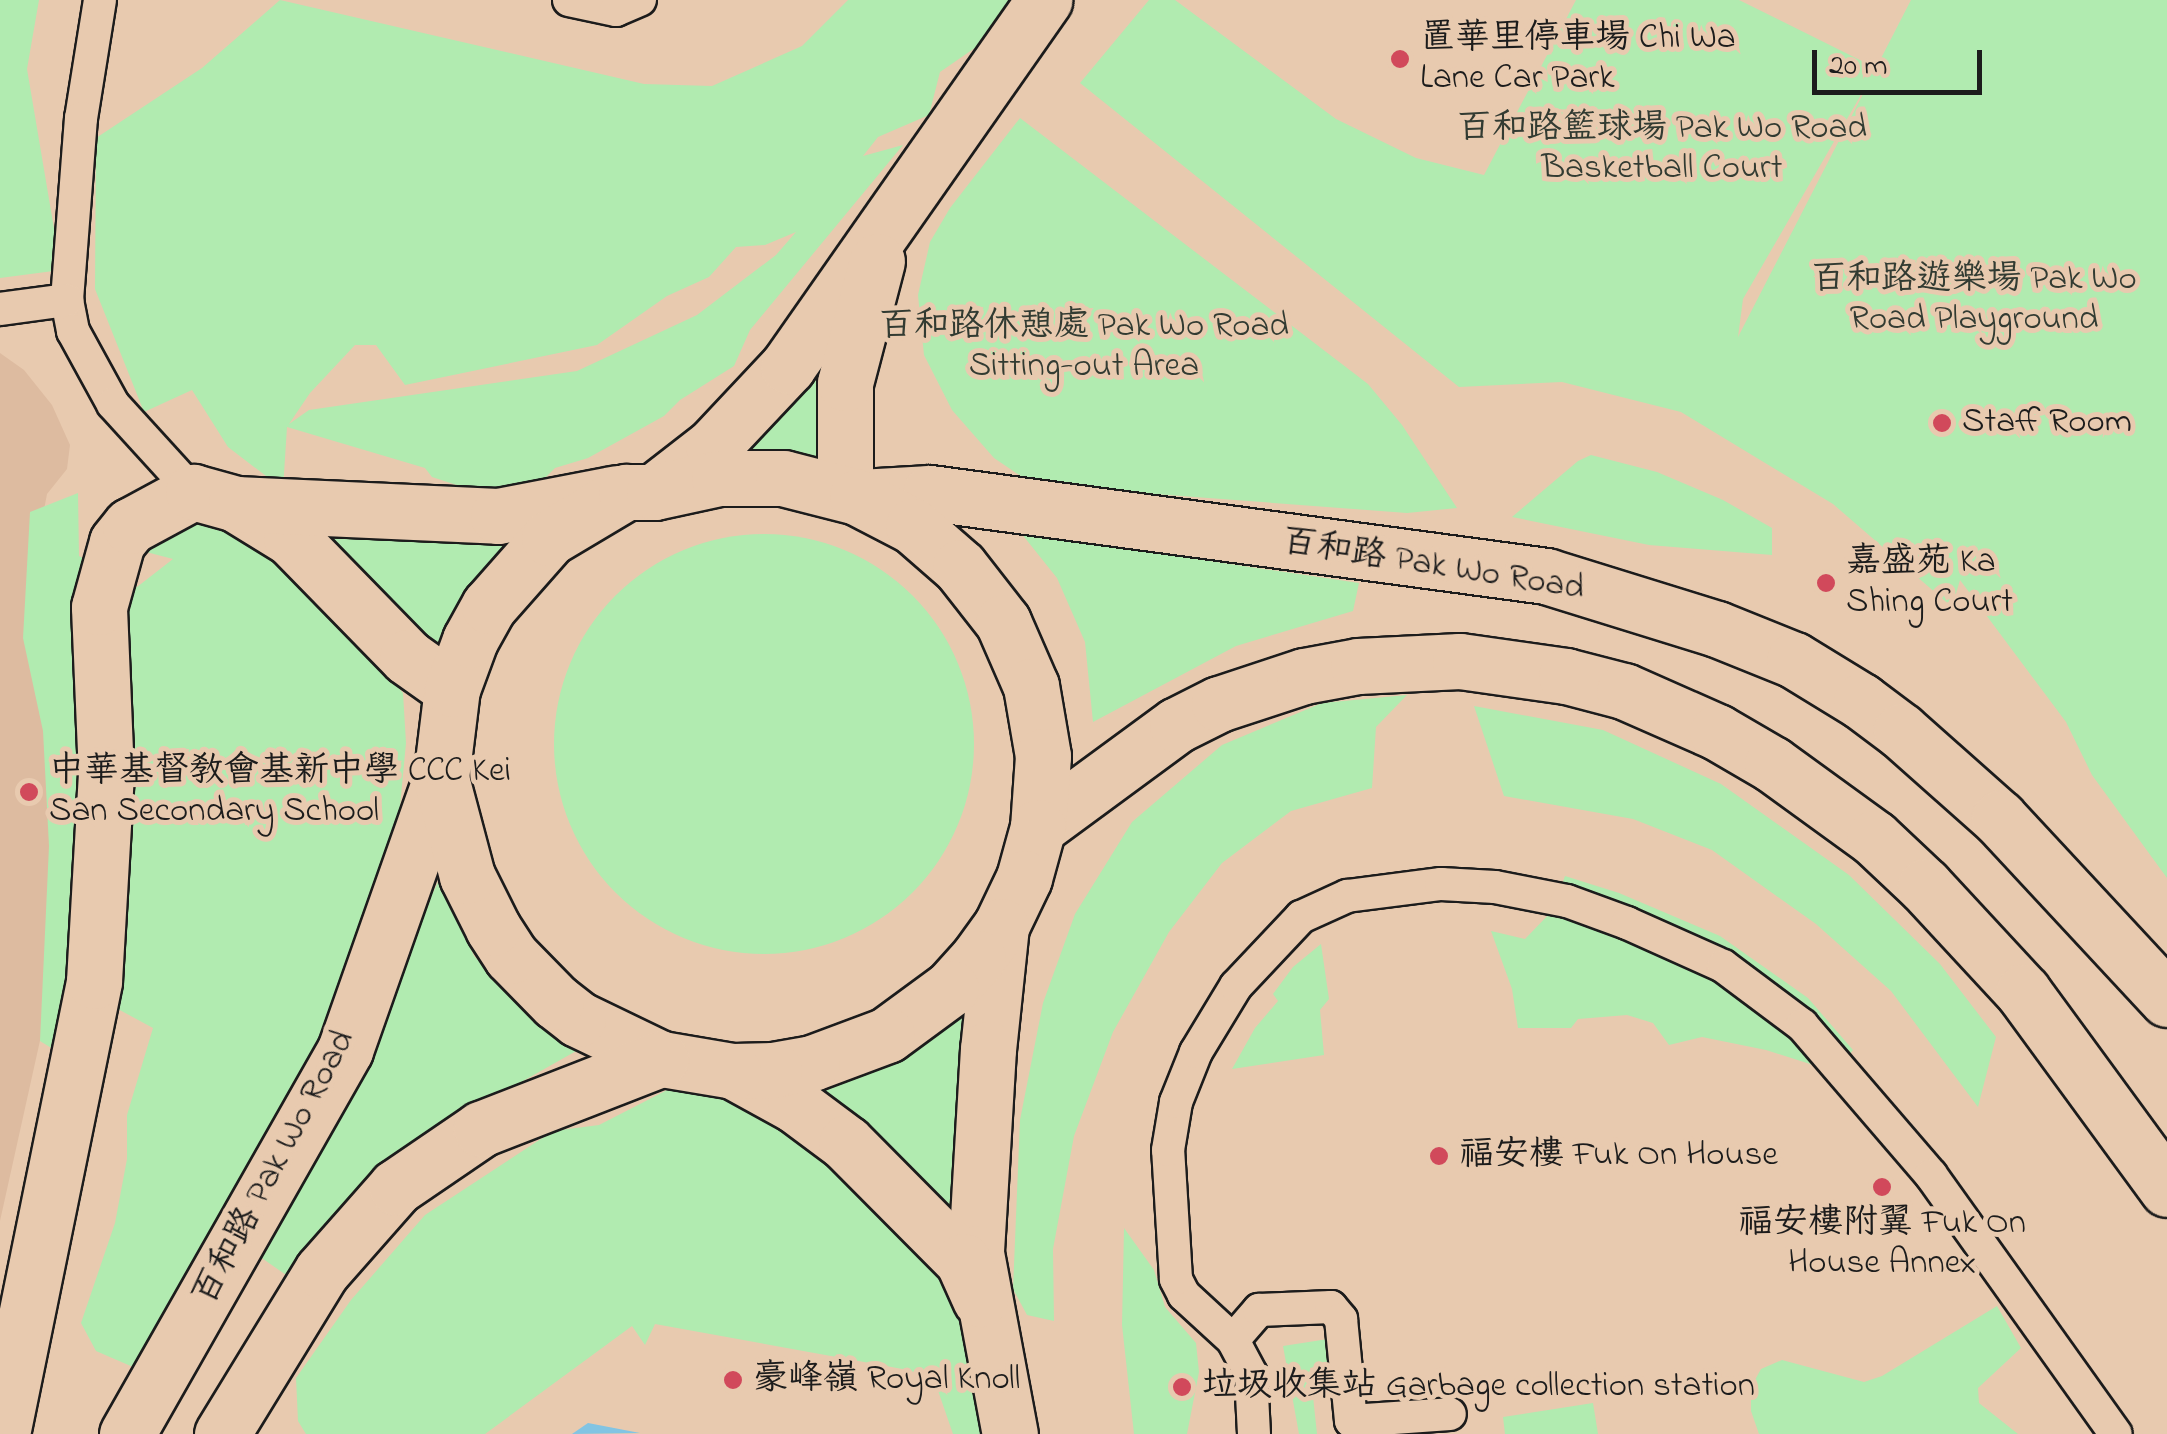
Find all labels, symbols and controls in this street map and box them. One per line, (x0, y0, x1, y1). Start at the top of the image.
place label: 置華里停車場 Chi Wa Lane Car Park (1420, 18, 1736, 100)
scale bar (1817, 30, 1987, 92)
text: 20 m (1829, 45, 1888, 89)
marker: 置華里停車場 Chi Wa Lane Car Park (1389, 48, 1411, 70)
park label: 百和路籃球場 Pak Wo Road Basketball Court (1457, 108, 1867, 190)
park label: 百和路遊樂場 Pak Wo Road Playground (1811, 259, 2137, 341)
park label: 百和路休憩處 Pak Wo Road Sitting-out Area (879, 306, 1289, 388)
place label: Staff Room (1962, 402, 2132, 444)
marker: Staff Room (1931, 412, 1953, 434)
street label: 百和路 Pak Wo Road (1279, 521, 1587, 611)
place label: 嘉盛苑 Ka Shing Court (1846, 542, 2013, 624)
marker: 嘉盛苑 Ka Shing Court (1815, 572, 1837, 594)
place label: 中華基督教會基新中學 CCC Kei San Secondary School (49, 751, 511, 833)
marker: 中華基督教會基新中學 CCC Kei San Secondary School (18, 781, 40, 803)
street label: 百和路 Pak Wo Road (185, 1023, 365, 1313)
place label: 福安樓 Fuk On House (1459, 1135, 1778, 1177)
marker: 福安樓 Fuk On House (1428, 1145, 1450, 1167)
marker: 福安樓附翼 Fuk On House Annex (1871, 1176, 1893, 1198)
place label: 福安樓附翼 Fuk On House Annex (1738, 1203, 2026, 1285)
place label: 豪峰嶺 Royal Knoll (753, 1359, 1020, 1401)
place label: 垃圾收集站 Garbage collection station (1202, 1366, 1755, 1408)
marker: 豪峰嶺 Royal Knoll (722, 1369, 744, 1391)
marker: 垃圾收集站 Garbage collection station (1171, 1376, 1193, 1398)

